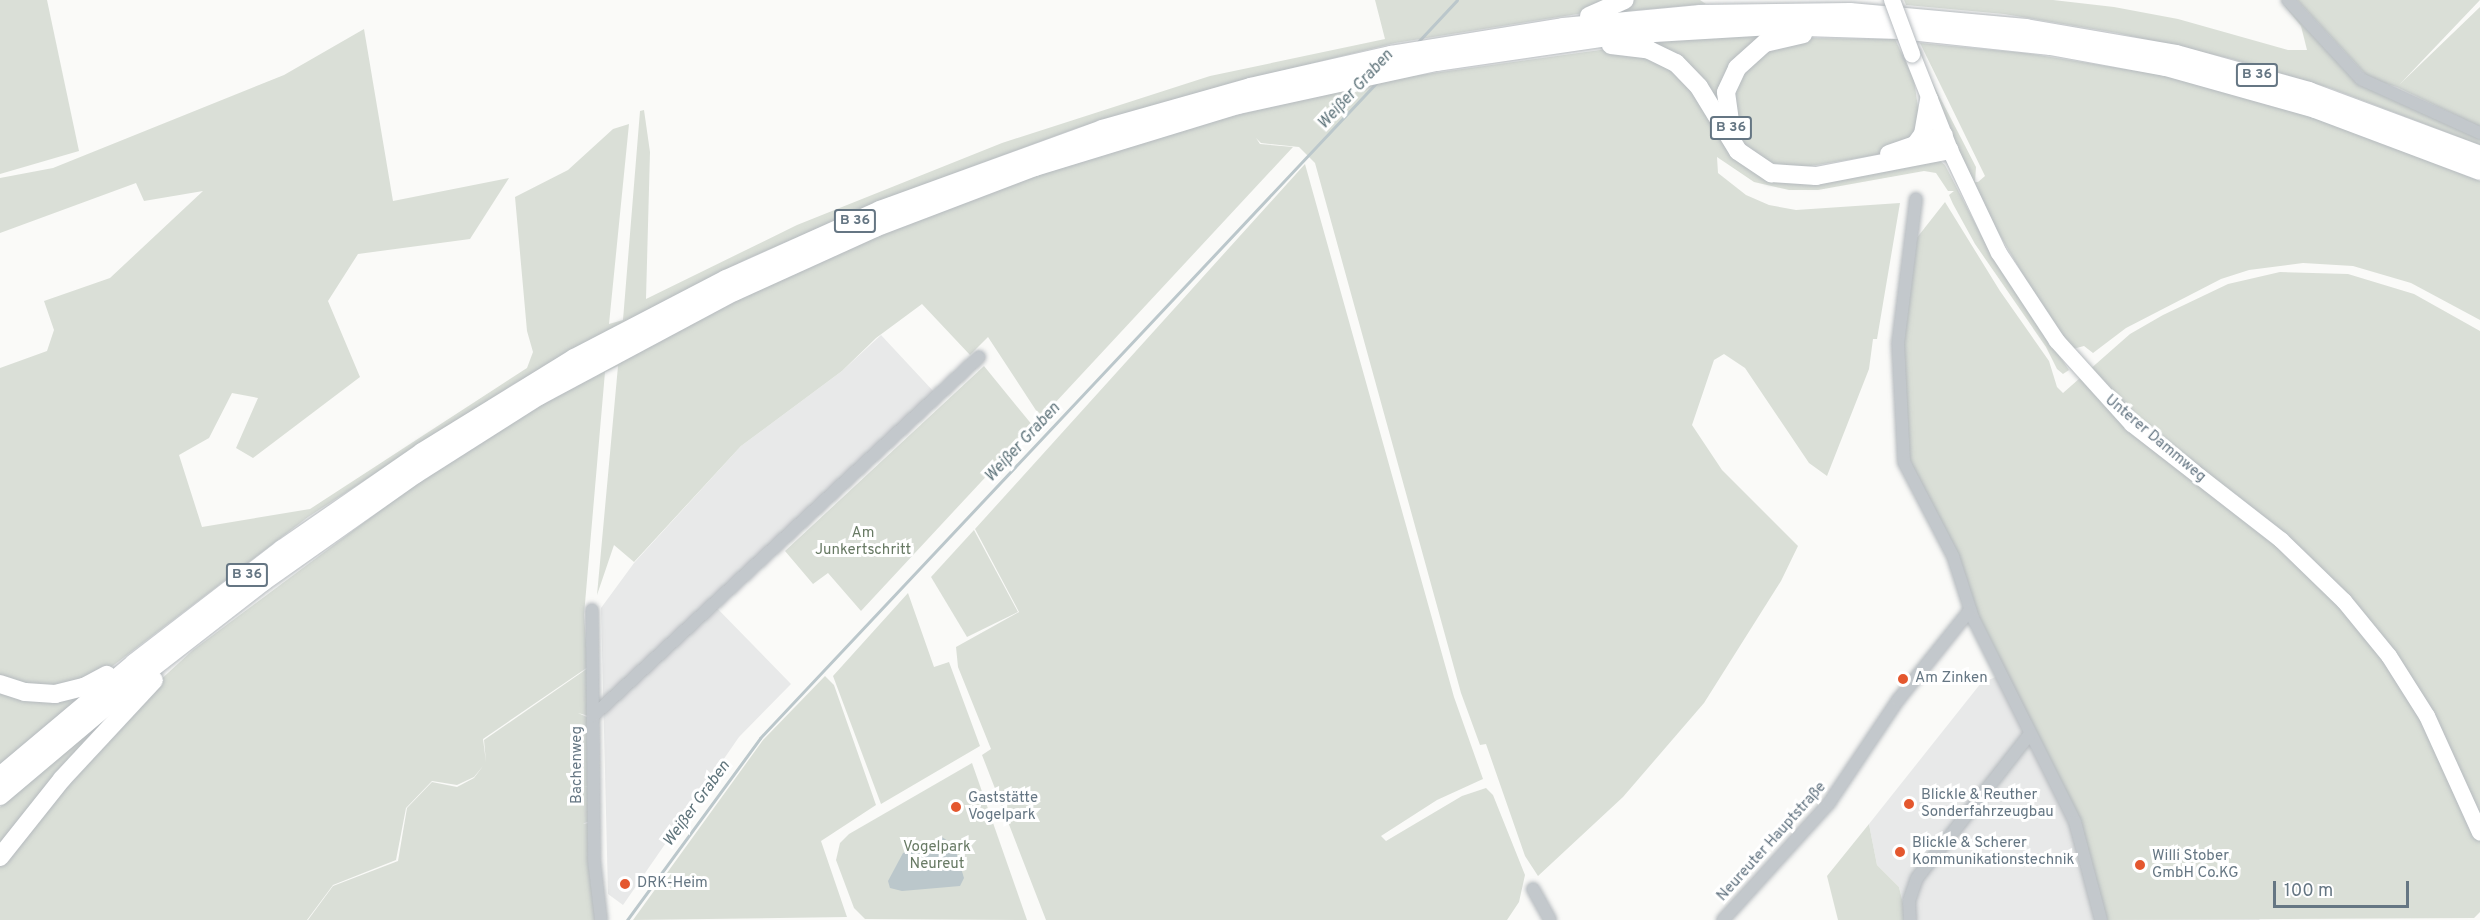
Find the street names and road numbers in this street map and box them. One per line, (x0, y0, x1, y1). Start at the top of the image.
road number: B 36 (2234, 64, 2280, 86)
road number: B 36 (1708, 117, 1754, 139)
road number: B 36 (832, 210, 878, 232)
street label: Unterer Dammweg (2101, 392, 2209, 486)
road number: B 36 (224, 564, 270, 586)
street label: Bachenweg (569, 726, 587, 804)
street label: Neureuter Hauptstraße (1714, 779, 1830, 905)

